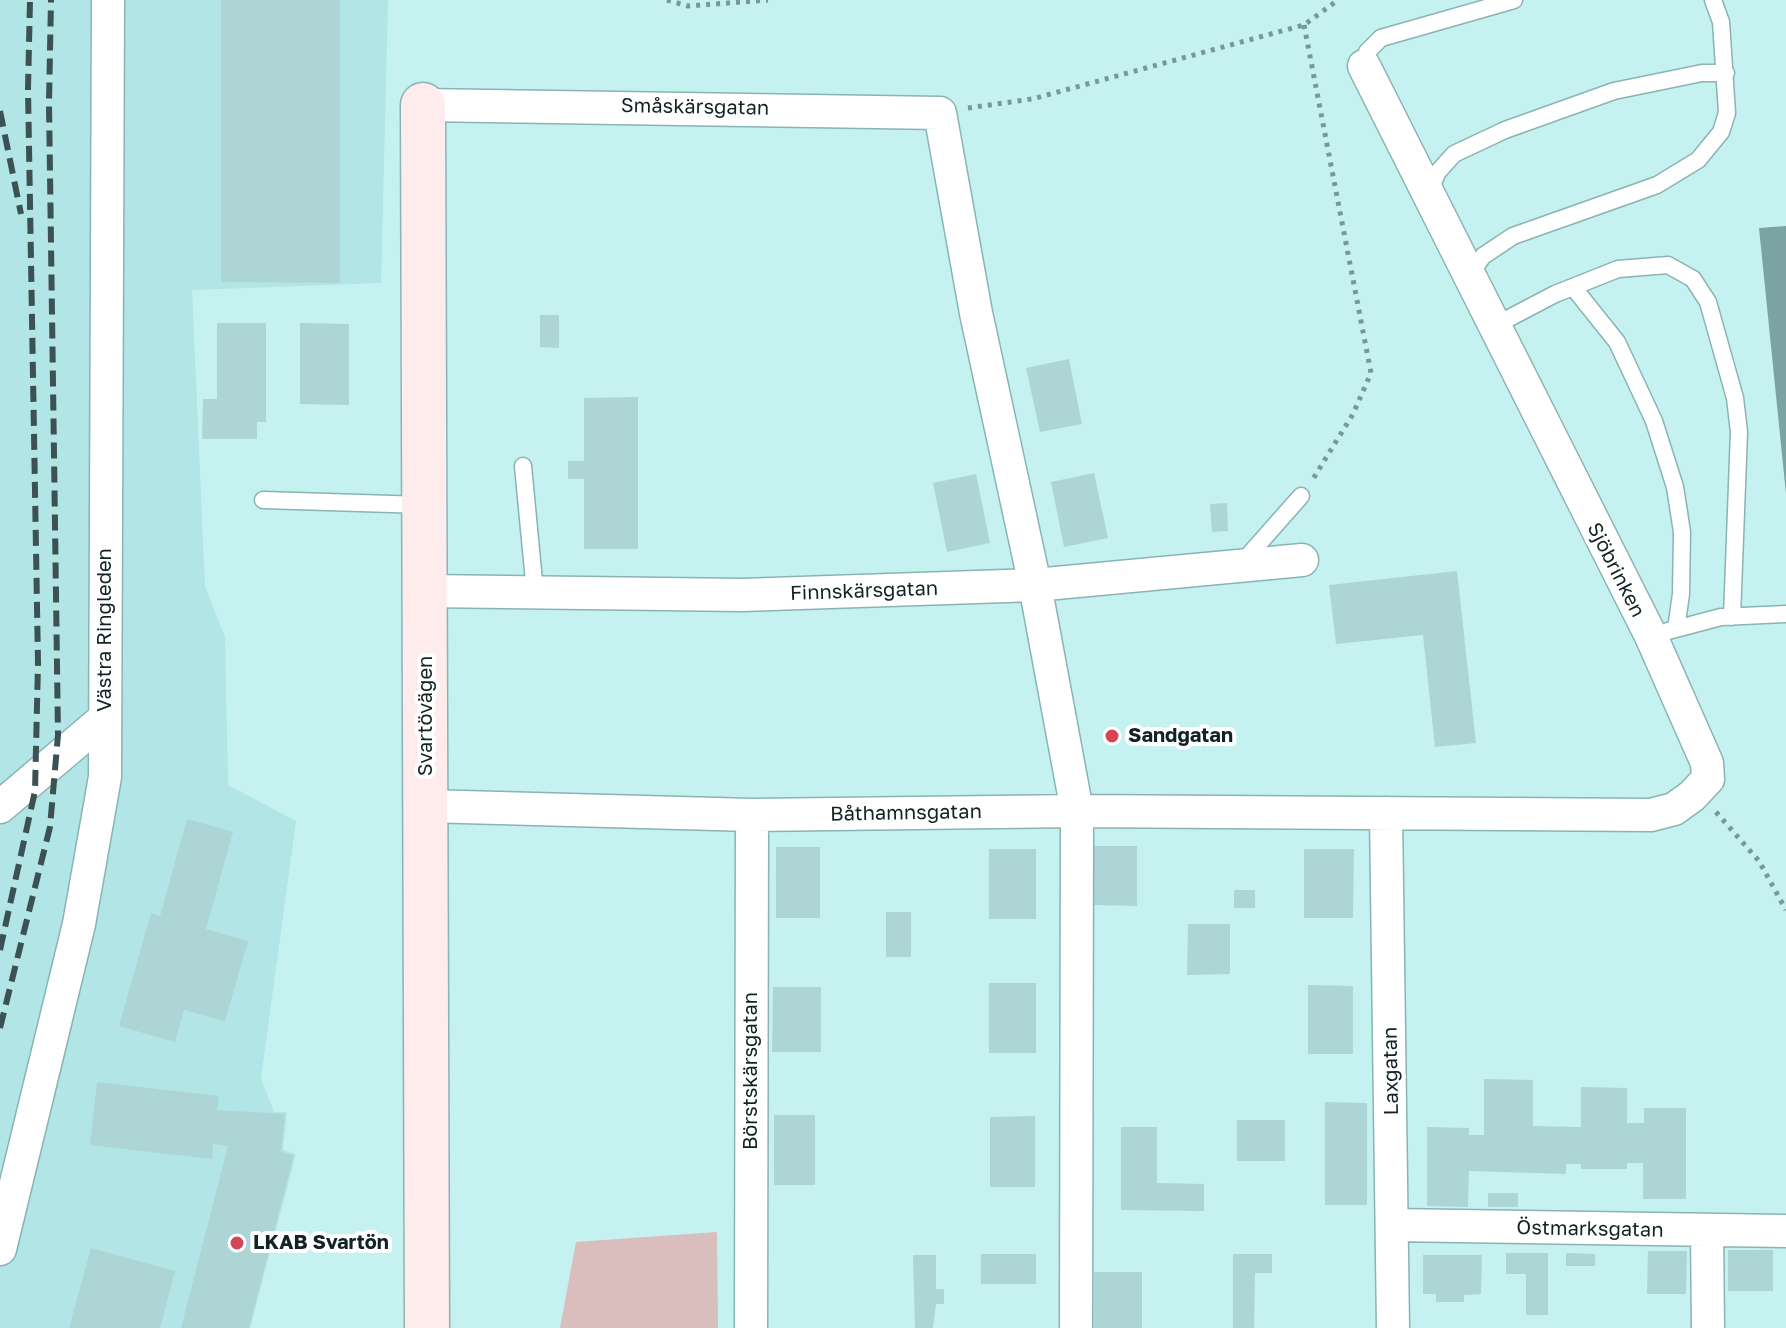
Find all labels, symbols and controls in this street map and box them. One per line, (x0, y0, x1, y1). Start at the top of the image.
street label: Småskärsgatan (621, 94, 769, 120)
street label: Sjöbrinken (1582, 519, 1650, 621)
street label: Västra Ringleden (93, 548, 117, 712)
street label: Finnskärsgatan (789, 576, 939, 606)
street label: Svartövägen (414, 656, 438, 776)
place label: Sandgatan (1128, 724, 1233, 748)
marker: Sandgatan (1103, 727, 1121, 745)
street label: Båthamnsgatan (830, 800, 982, 826)
street label: Börstskärsgatan (739, 992, 763, 1150)
street label: Laxgatan (1378, 1027, 1404, 1115)
street label: Östmarksgatan (1516, 1216, 1664, 1242)
place label: LKAB Svartön (253, 1231, 389, 1255)
marker: LKAB Svartön (228, 1234, 246, 1252)

